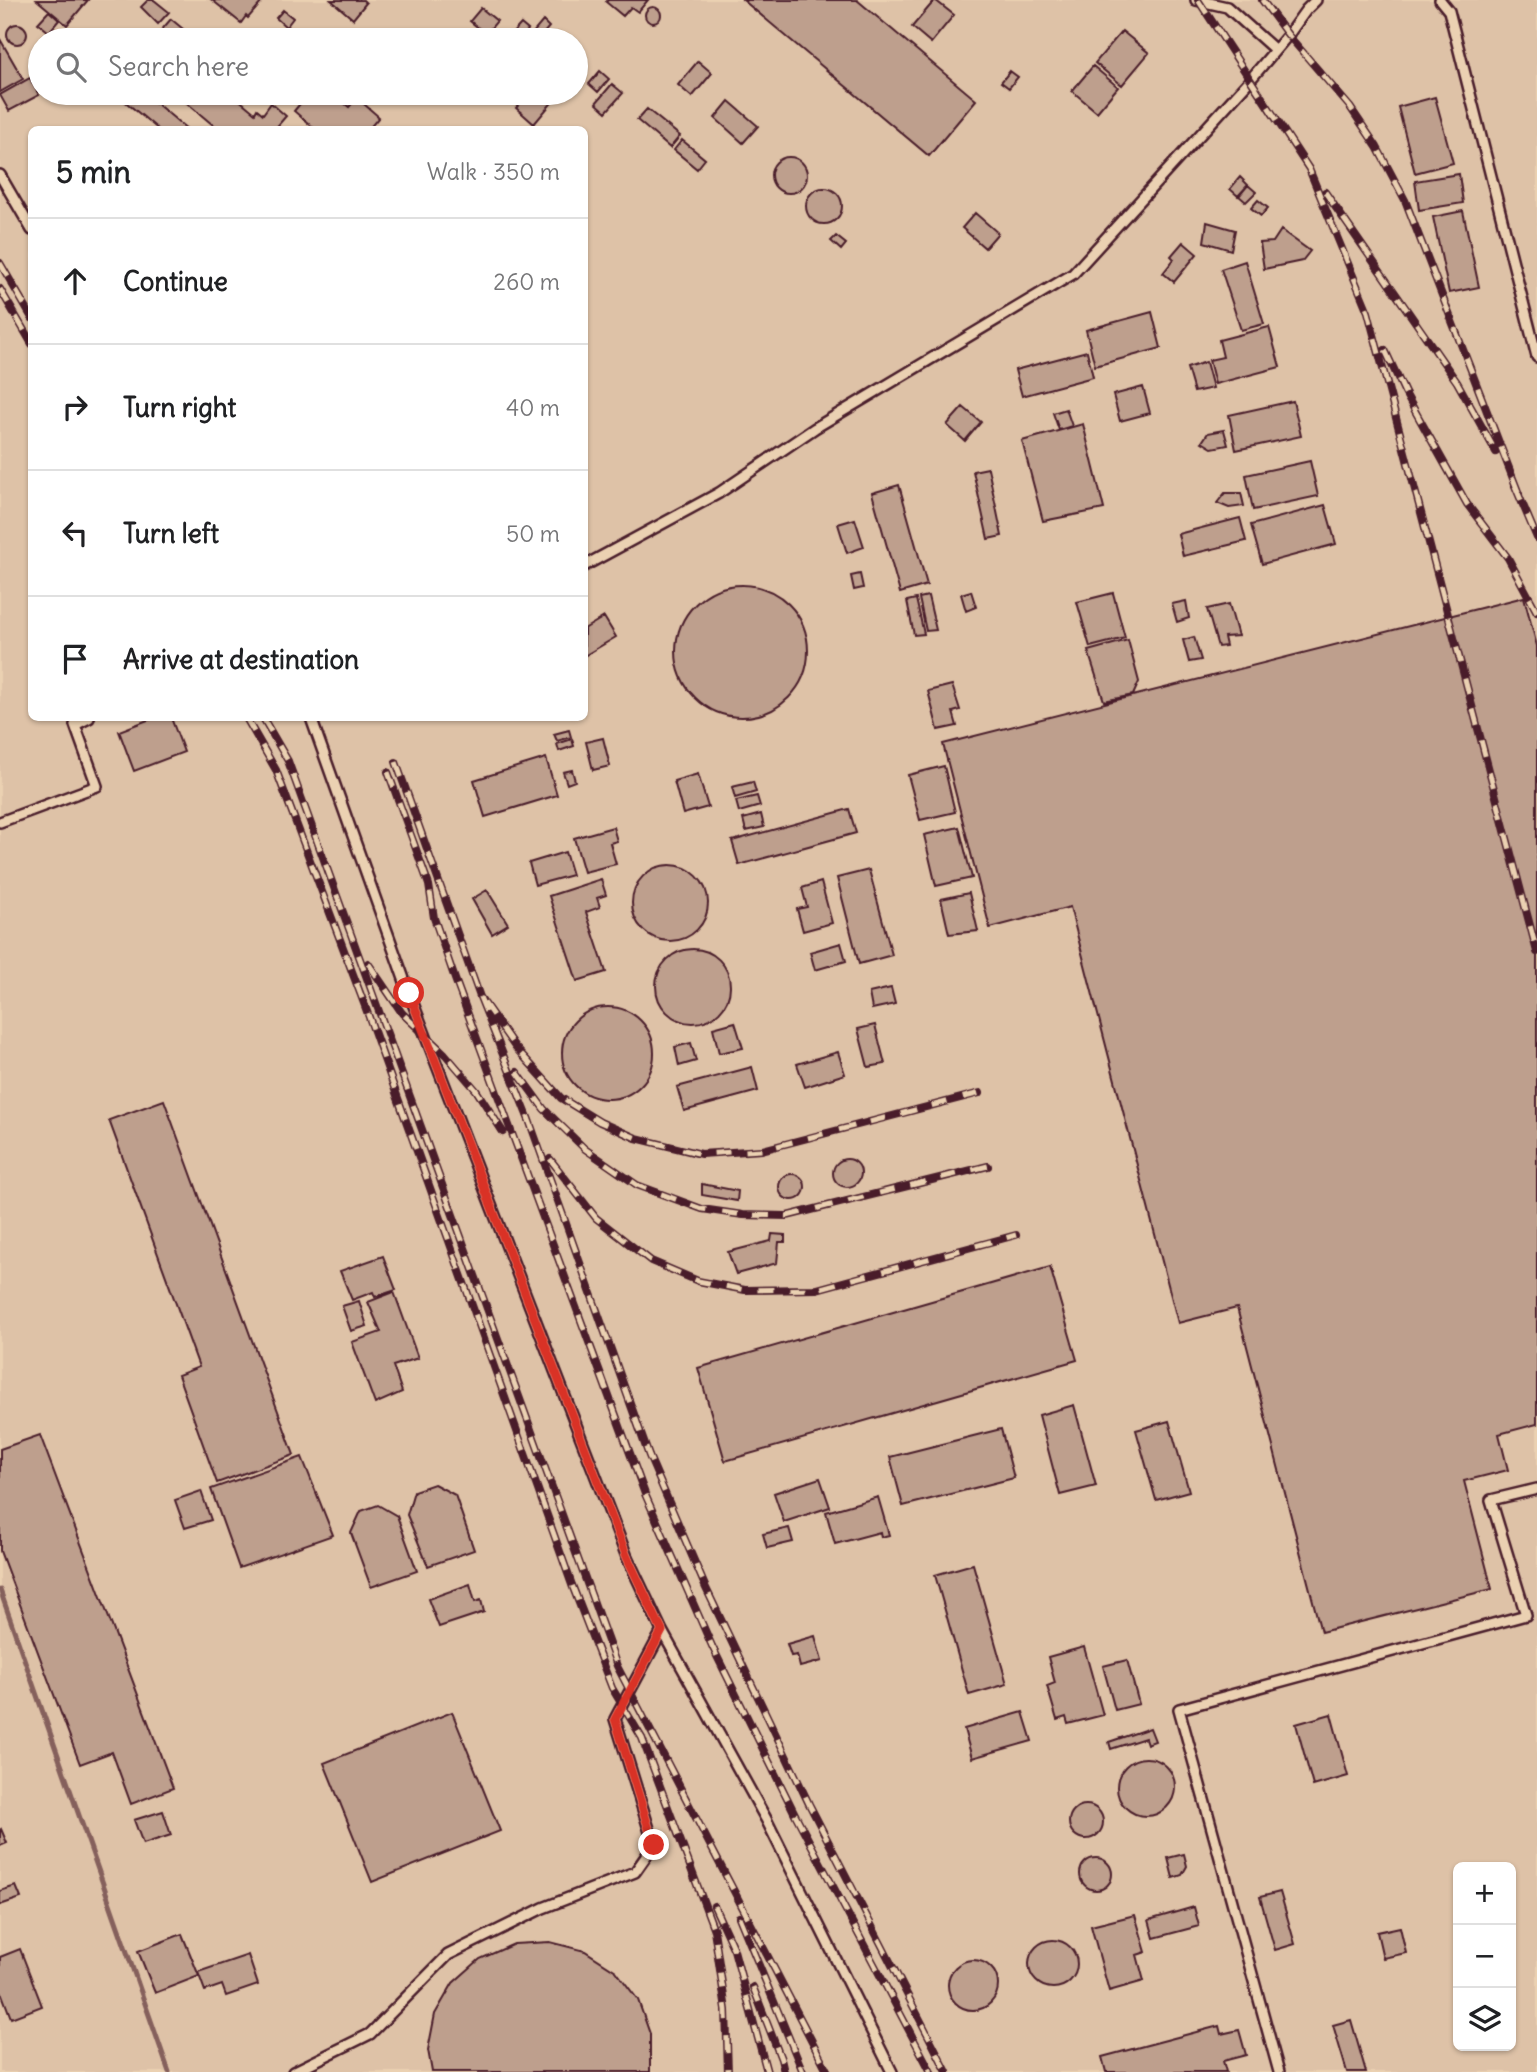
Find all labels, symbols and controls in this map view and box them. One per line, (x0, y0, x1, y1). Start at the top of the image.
search box (28, 28, 588, 105)
icon: search (52, 48, 90, 86)
text: Search here (108, 50, 249, 83)
text: 5 min (56, 153, 131, 191)
text: Walk · 350 m (427, 157, 560, 186)
icon: ahead (56, 262, 94, 300)
text: Continue (123, 265, 228, 298)
text: 260 m (493, 267, 560, 296)
icon: right (56, 388, 94, 426)
text: Turn right (123, 391, 236, 424)
text: 40 m (506, 393, 560, 422)
icon: left (56, 514, 94, 552)
text: Turn left (123, 517, 219, 550)
text: 50 m (506, 519, 560, 548)
icon: arrive (56, 640, 94, 678)
text: Arrive at destination (123, 643, 359, 676)
route start (393, 977, 424, 1008)
route end (638, 1829, 669, 1860)
map controls (1453, 1862, 1516, 2051)
button: + (1453, 1862, 1516, 1925)
button: − (1453, 1925, 1516, 1988)
button: layers (1453, 1988, 1516, 2051)

